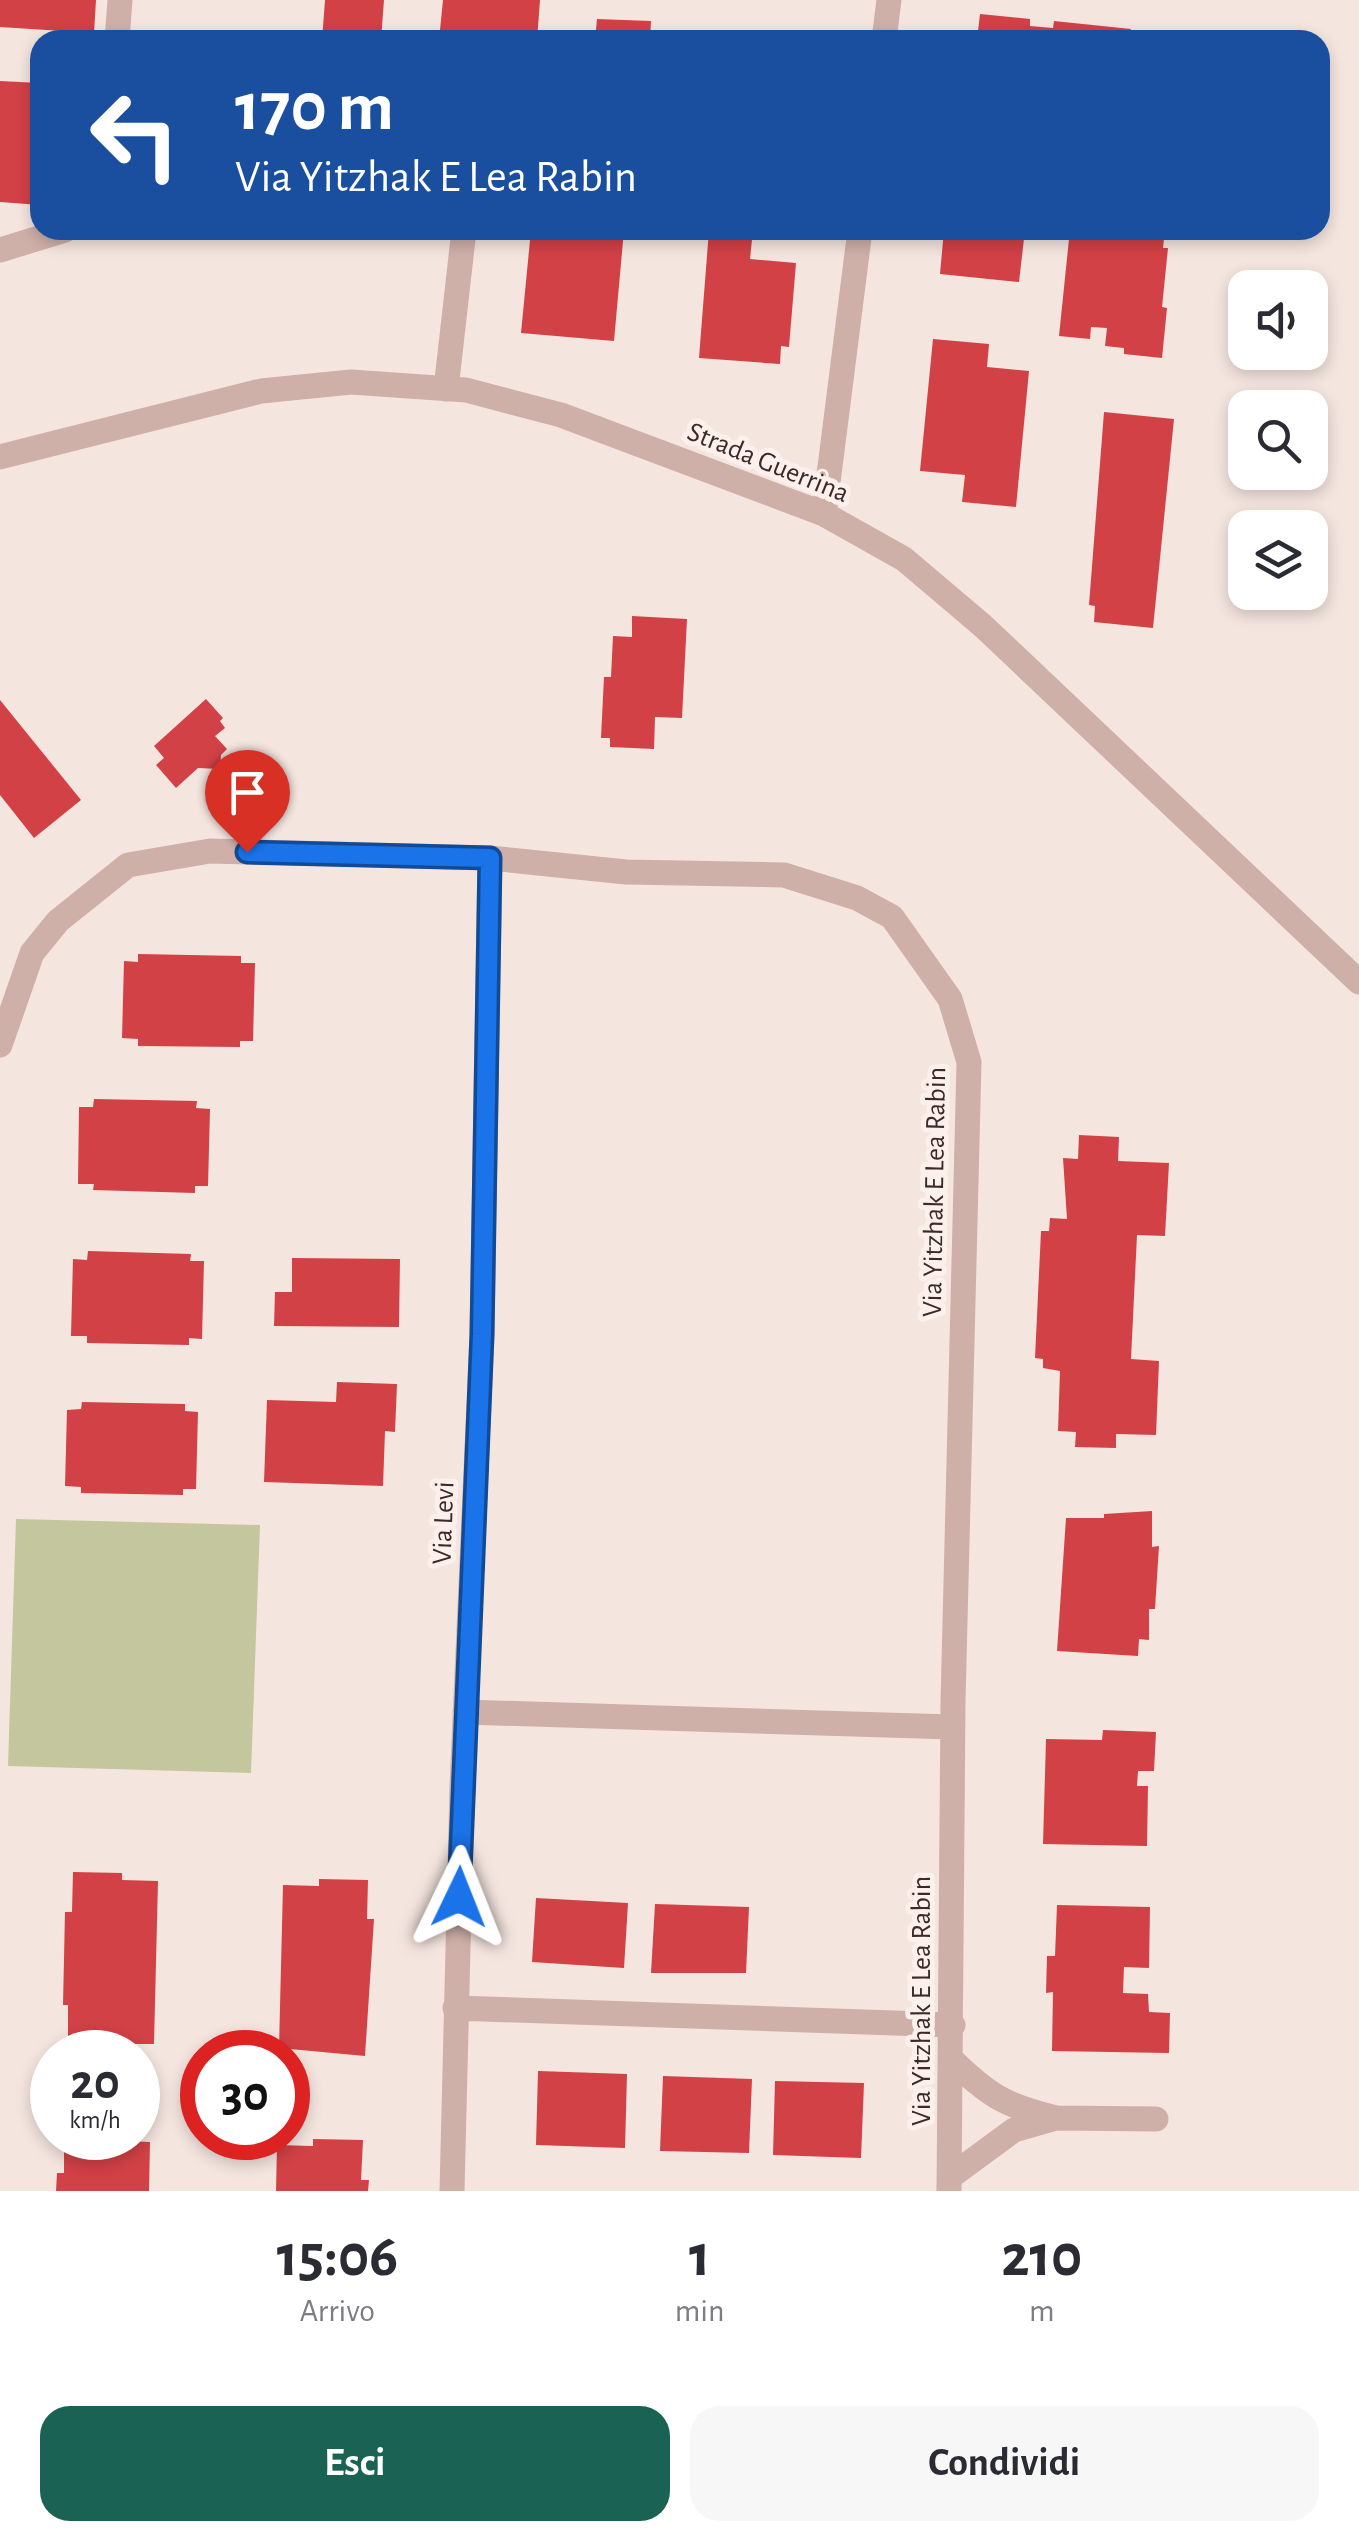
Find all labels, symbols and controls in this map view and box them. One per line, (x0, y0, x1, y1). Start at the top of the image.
icon: left (70, 70, 200, 200)
text: 170 m (235, 73, 394, 143)
text: Via Yitzhak E Lea Rabin (235, 155, 637, 200)
map controls (1228, 270, 1328, 610)
button: sound (1228, 270, 1328, 370)
button: search (1228, 390, 1328, 490)
street label: Strada Guerrina (683, 418, 853, 508)
button: layers (1228, 510, 1328, 610)
pin (205, 750, 290, 853)
icon: arrive (220, 765, 275, 820)
street label: Via Yitzhak E Lea Rabin (919, 1067, 951, 1317)
street label: Via Levi (429, 1481, 459, 1565)
position arrow (407, 1845, 511, 1949)
street label: Via Yitzhak E Lea Rabin (908, 1876, 936, 2126)
speed limit sign: 30 (180, 2030, 310, 2160)
text: 20 (70, 2058, 120, 2108)
text: km/h (69, 2108, 121, 2133)
text: 15:06 (277, 2227, 398, 2287)
text: 1 (689, 2227, 710, 2287)
text: 210 (1001, 2227, 1082, 2287)
text: Arrivo (300, 2295, 375, 2327)
text: min (675, 2295, 725, 2327)
text: m (1029, 2295, 1055, 2327)
button: Esci (40, 2406, 670, 2521)
button: Condividi (690, 2406, 1319, 2521)

